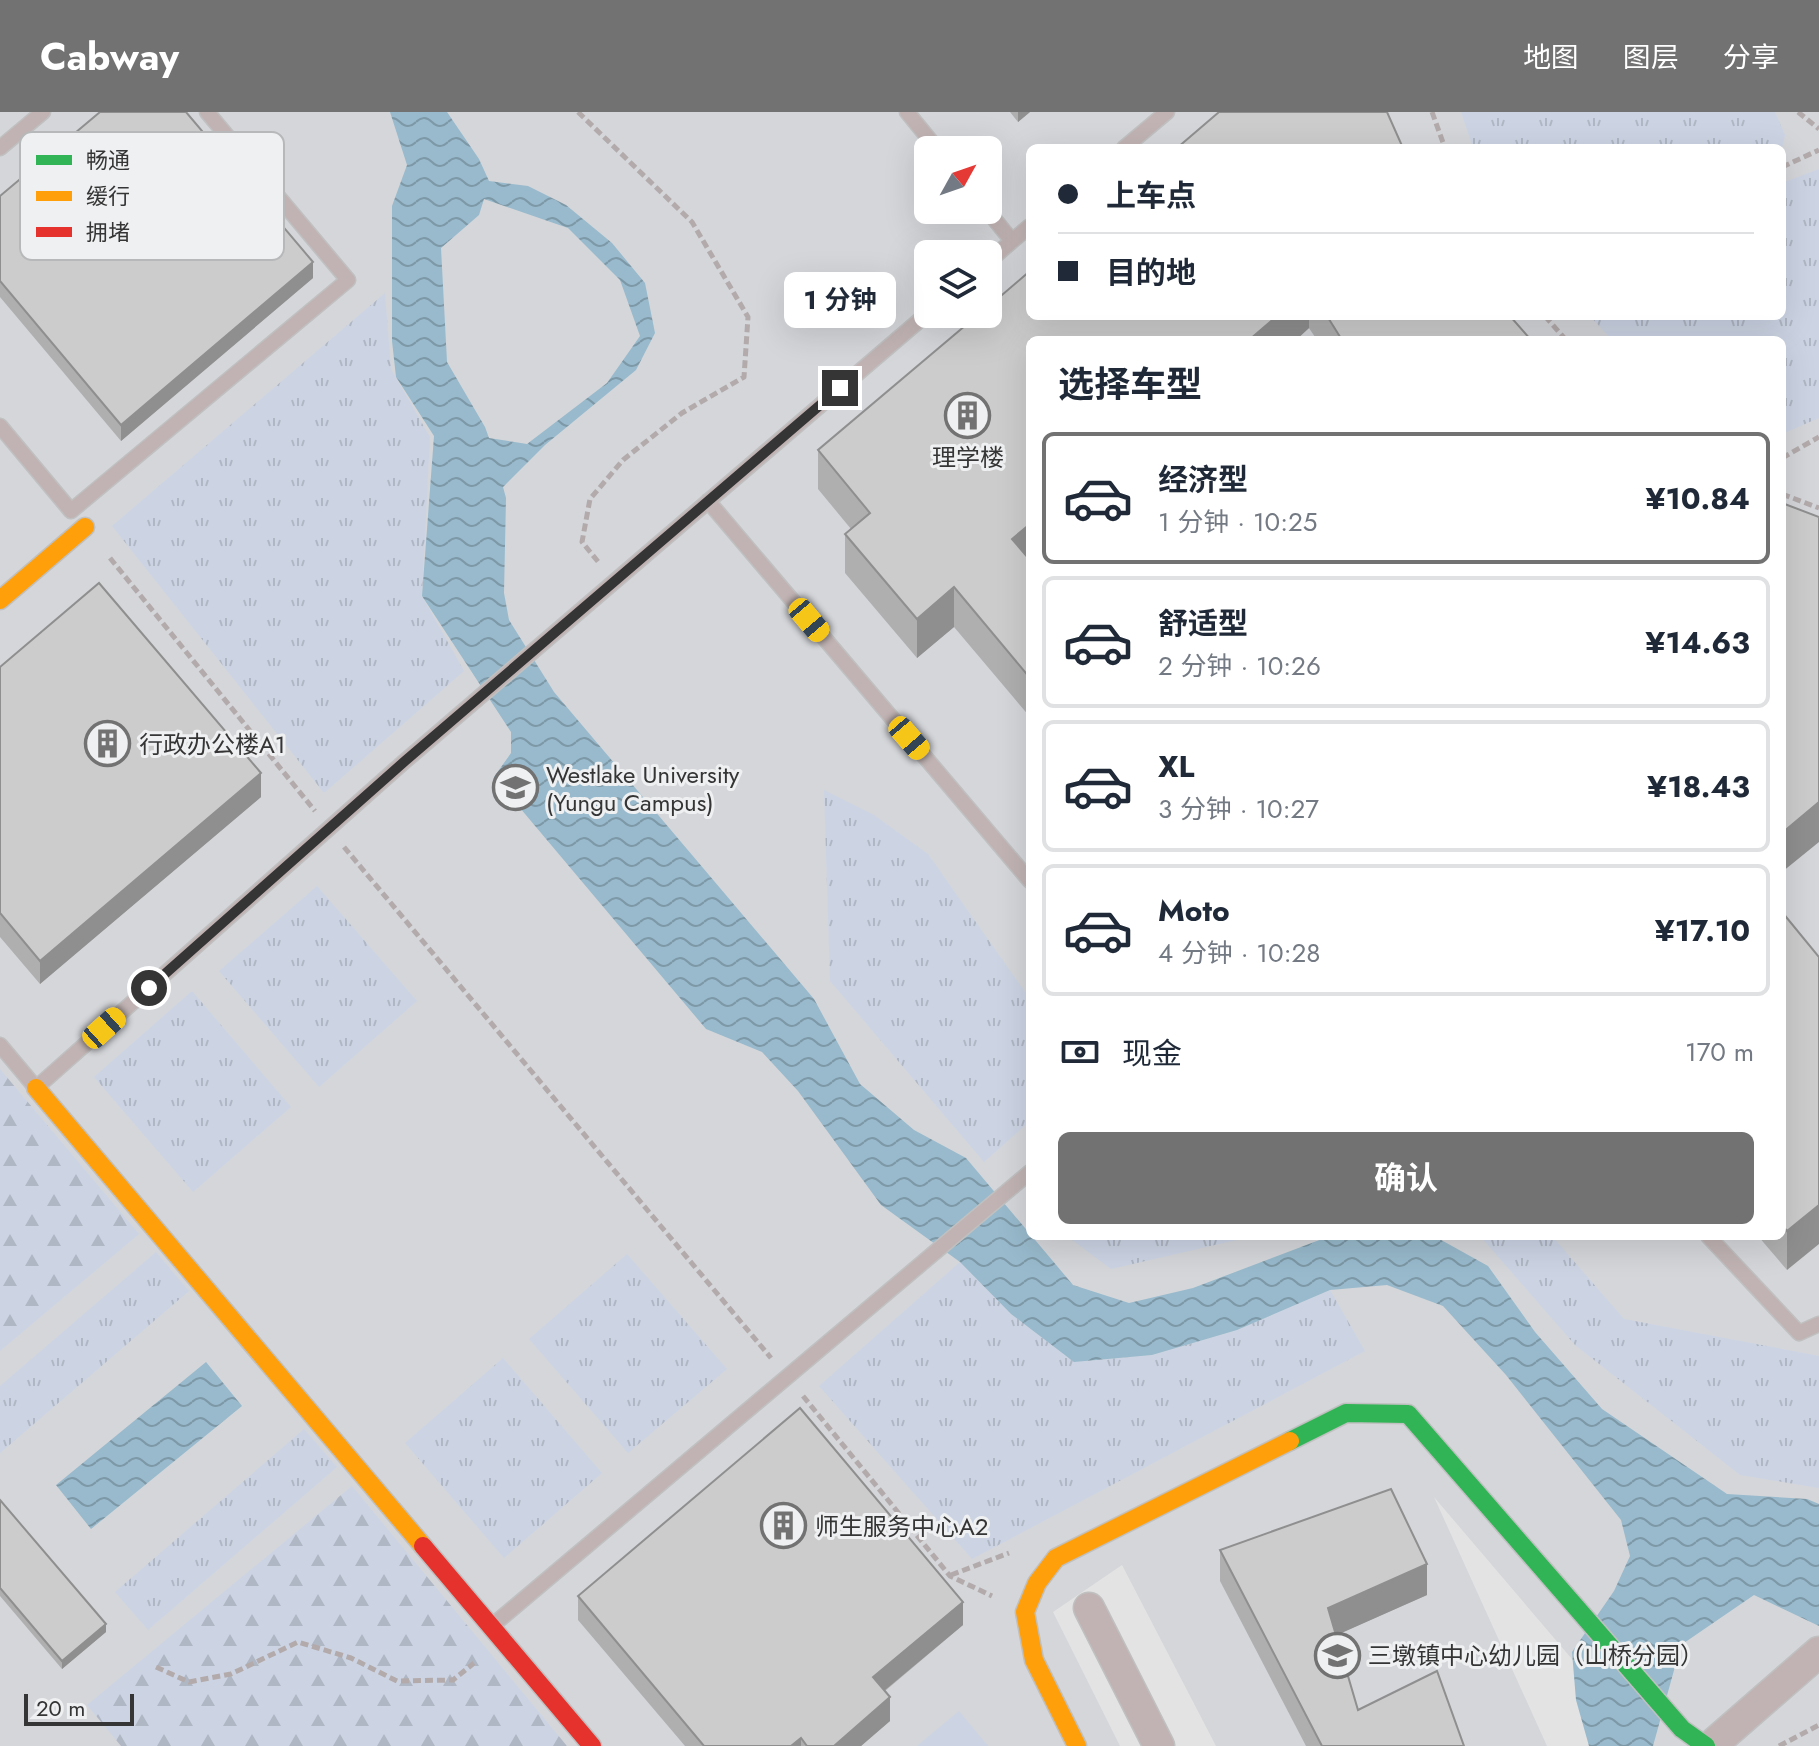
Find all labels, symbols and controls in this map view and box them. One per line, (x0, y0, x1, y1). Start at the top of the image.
text: Cabway (40, 29, 179, 84)
text: 地图 (1523, 37, 1579, 78)
text: 图层 (1623, 37, 1679, 78)
text: 分享 (1723, 37, 1779, 78)
legend (20, 132, 284, 260)
north arrow (914, 136, 1002, 224)
map controls (914, 136, 1002, 328)
text: 畅通 (86, 144, 130, 176)
text: 上车点 (1106, 174, 1196, 217)
text: 缓行 (86, 180, 130, 212)
text: 拥堵 (86, 216, 130, 248)
button: layers (914, 240, 1002, 328)
text: 目的地 (1106, 251, 1196, 294)
callout: 1 分钟 (784, 272, 896, 328)
text: 1 分钟 (803, 281, 877, 319)
text: 选择车型 (1058, 358, 1202, 410)
route end (822, 370, 858, 406)
building icon: 理学楼 (944, 391, 992, 439)
place label: 理学楼 (932, 440, 1004, 475)
text: 经济型 (1158, 458, 1248, 501)
icon: car (1062, 462, 1134, 534)
text: ¥10.84 (1645, 477, 1750, 520)
text: 1 分钟 · 10:25 (1158, 503, 1317, 541)
car (784, 594, 834, 646)
text: 舒适型 (1158, 602, 1248, 645)
icon: car (1062, 606, 1134, 678)
text: ¥14.63 (1645, 621, 1750, 664)
text: 2 分钟 · 10:26 (1158, 647, 1321, 685)
car (884, 712, 934, 764)
building icon: 行政办公楼A1 (84, 720, 132, 768)
place label: 行政办公楼A1 (139, 727, 286, 762)
text: XL (1158, 745, 1194, 788)
icon: car (1062, 750, 1134, 822)
place label: Westlake University (Yungu Campus) (546, 757, 740, 820)
school or university icon: Westlake University (Yungu Campus) (491, 764, 539, 812)
text: ¥18.43 (1647, 765, 1750, 808)
text: 3 分钟 · 10:27 (1158, 790, 1319, 828)
text: Moto (1158, 889, 1230, 932)
icon: car (1062, 894, 1134, 966)
text: ¥17.10 (1655, 909, 1750, 952)
text: 4 分钟 · 10:28 (1158, 934, 1320, 972)
route start (131, 970, 167, 1006)
car (78, 1003, 130, 1053)
icon: cash (1058, 1030, 1102, 1074)
text: 现金 (1122, 1032, 1182, 1075)
text: 170 m (1685, 1033, 1754, 1071)
button: 确认 (1058, 1132, 1754, 1224)
building icon: 师生服务中心A2 (760, 1502, 808, 1550)
place label: 师生服务中心A2 (815, 1509, 989, 1544)
school or university icon: 三墩镇中心幼儿园（山桥分园） (1313, 1631, 1361, 1679)
place label: 三墩镇中心幼儿园（山桥分园） (1368, 1638, 1704, 1673)
scale bar (24, 1690, 134, 1726)
text: 20 m (36, 1692, 85, 1724)

